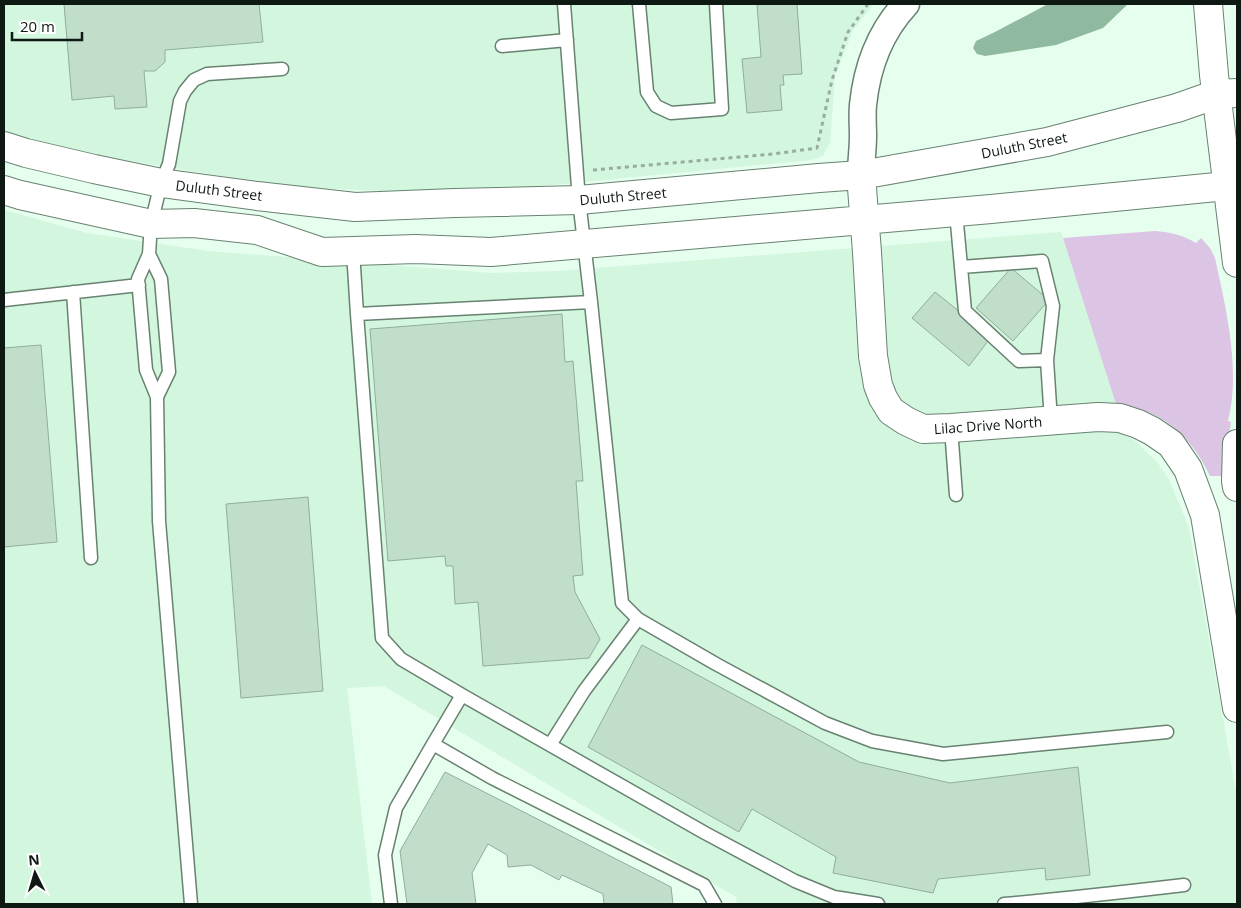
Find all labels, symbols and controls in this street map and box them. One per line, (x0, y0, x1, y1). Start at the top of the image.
scale bar (12, 10, 82, 42)
text: 20 m (20, 16, 55, 36)
street label: Duluth Street (979, 127, 1069, 163)
street label: Duluth Street (175, 175, 263, 205)
street label: Duluth Street (579, 183, 667, 209)
street label: Lilac Drive North (933, 412, 1043, 438)
north arrow (10, 848, 60, 898)
text: N (27, 850, 40, 870)

